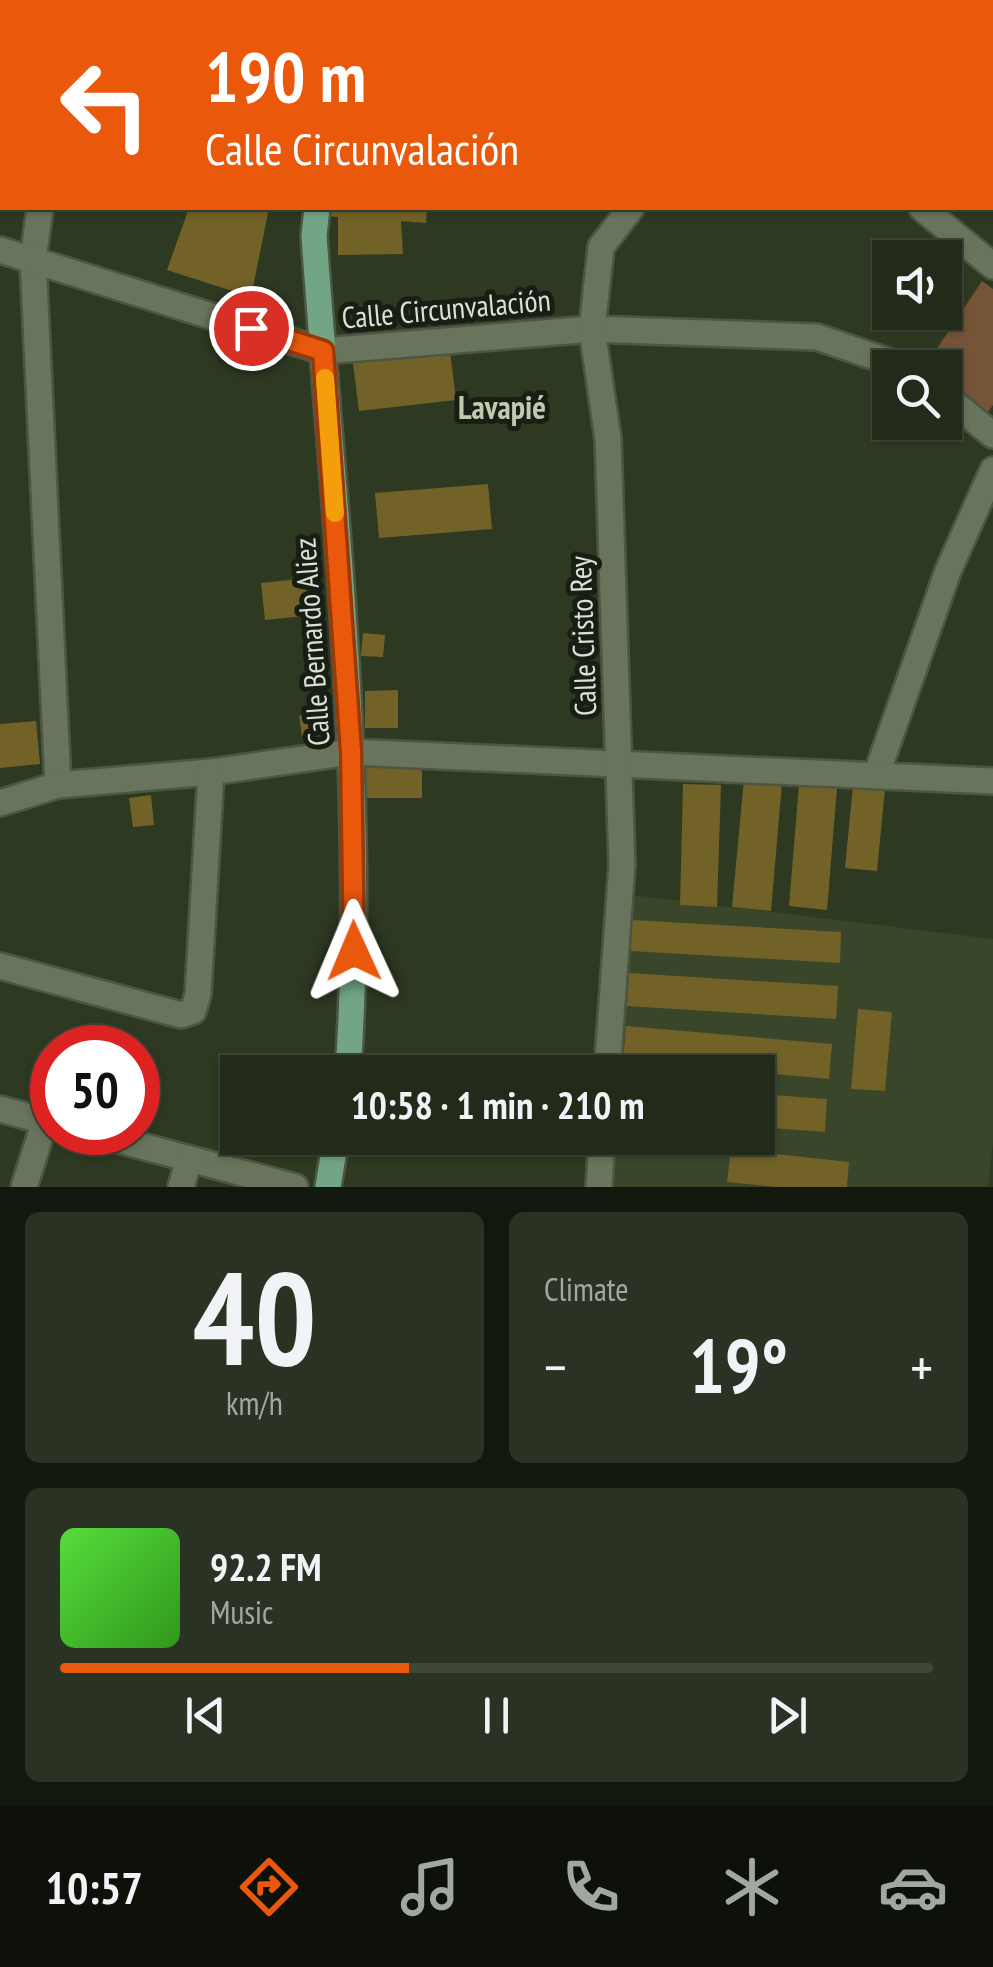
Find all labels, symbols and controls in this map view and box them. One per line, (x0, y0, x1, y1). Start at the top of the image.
text: 190 m (205, 31, 366, 121)
icon: left (40, 40, 170, 170)
text: Calle Circunvalación (205, 119, 519, 177)
map controls (872, 240, 962, 440)
button: sound (872, 240, 962, 330)
street label: Calle Circunvalación (340, 279, 552, 337)
pin (209, 286, 294, 371)
icon: arrive (224, 301, 279, 356)
button: search (872, 350, 962, 440)
district label: Lavapié (458, 386, 546, 428)
street label: Calle Bernardo Aliez (284, 537, 338, 747)
street label: Calle Cristo Rey (560, 555, 604, 717)
position arrow (302, 899, 406, 1003)
speed limit sign: 50 (30, 1025, 160, 1155)
text: 10:58 · 1 min · 210 m (351, 1080, 644, 1129)
text: 40 (192, 1233, 317, 1401)
text: Climate (544, 1268, 628, 1310)
text: 19° (689, 1317, 788, 1414)
text: − (544, 1331, 567, 1402)
text: + (910, 1331, 933, 1402)
text: km/h (226, 1382, 283, 1424)
text: 92.2 FM (210, 1542, 322, 1591)
text: Music (210, 1591, 273, 1633)
icon: previous (178, 1688, 233, 1743)
icon: pause (469, 1688, 524, 1743)
icon: next (760, 1688, 815, 1743)
icon: directions (234, 1852, 304, 1922)
icon: music (395, 1852, 465, 1922)
icon: phone (556, 1852, 626, 1922)
icon: climate (717, 1852, 787, 1922)
icon: car (878, 1852, 948, 1922)
text: 10:57 (45, 1858, 143, 1916)

